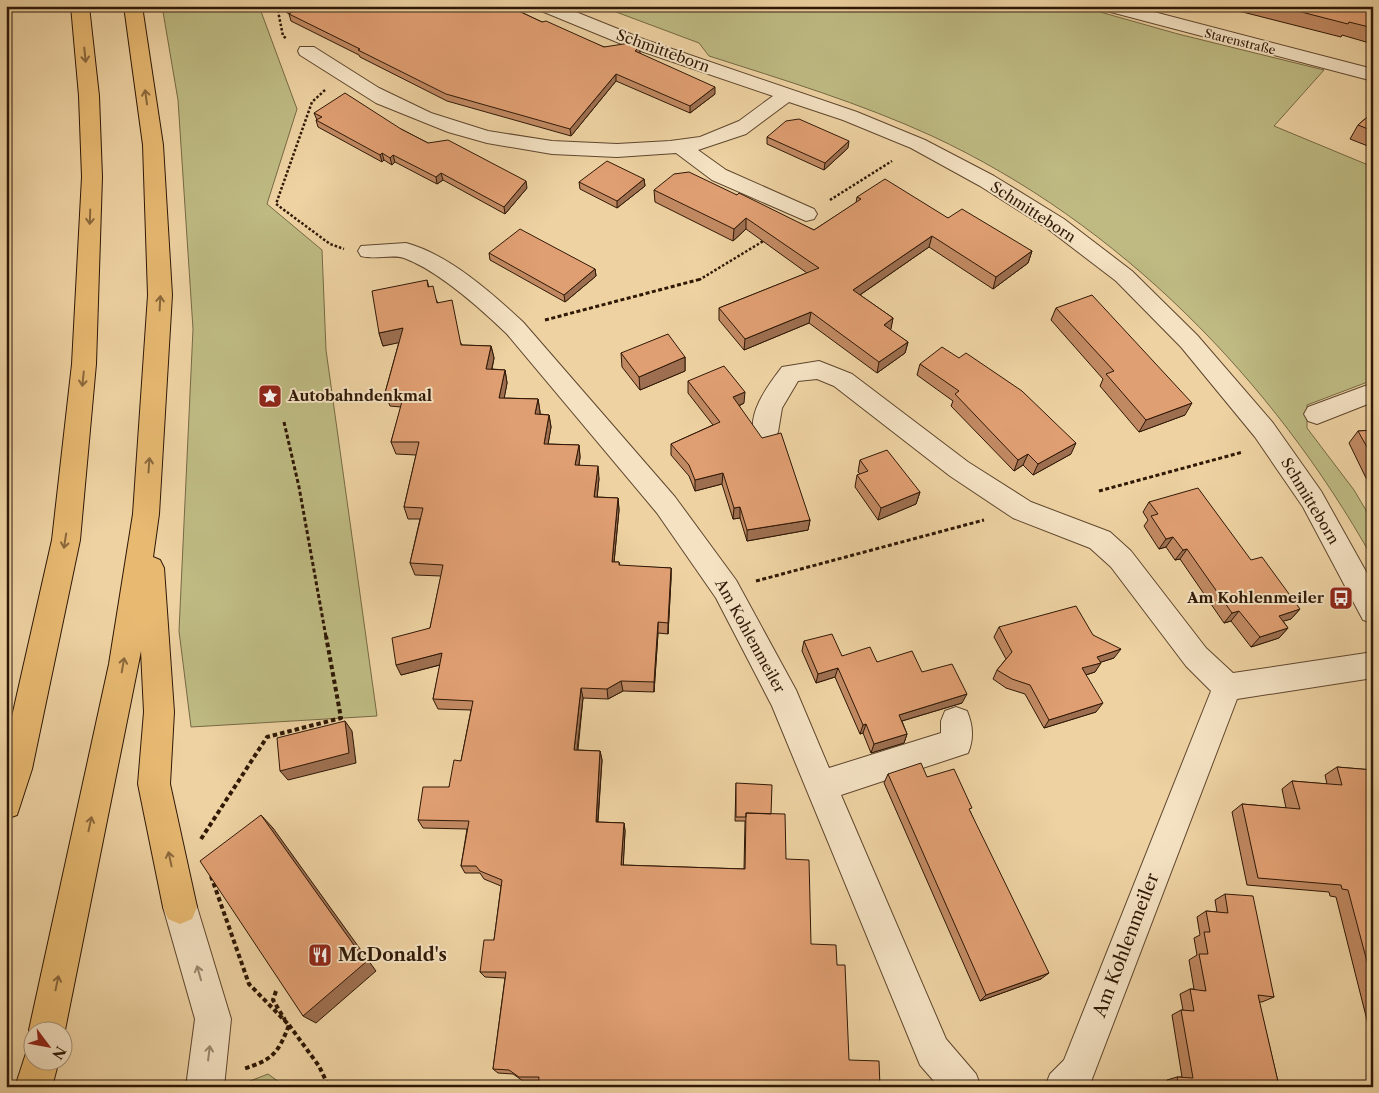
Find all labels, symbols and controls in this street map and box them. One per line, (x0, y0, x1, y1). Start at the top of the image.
street label: Schmitteborn (614, 25, 713, 76)
street label: Starenstraße (1203, 25, 1277, 58)
one-way arrow (80, 46, 90, 62)
one-way arrow (141, 89, 151, 105)
street label: Schmitteborn (987, 177, 1080, 246)
one-way arrow (85, 208, 95, 225)
one-way arrow (155, 295, 164, 311)
one-way arrow (78, 371, 88, 387)
place icon: Autobahndenkmal (257, 383, 283, 409)
place label: Autobahndenkmal (287, 386, 432, 405)
street label: Schmitteborn (1277, 454, 1344, 548)
one-way arrow (145, 458, 154, 474)
one-way arrow (60, 532, 70, 548)
street label: Am Kohlenmeiler (711, 575, 790, 697)
bus stop icon: Am Kohlenmeiler (1328, 585, 1354, 611)
place label: Am Kohlenmeiler (1186, 588, 1325, 607)
one-way arrow (119, 657, 129, 673)
one-way arrow (86, 816, 95, 832)
one-way arrow (165, 852, 174, 868)
street label: Am Kohlenmeiler (1088, 869, 1164, 1021)
restaurant icon: McDonald's (307, 942, 333, 968)
place label: McDonald's (338, 944, 447, 966)
one-way arrow (194, 965, 204, 981)
one-way arrow (53, 975, 62, 991)
north arrow (22, 1020, 72, 1070)
text: N (48, 1043, 70, 1063)
one-way arrow (204, 1045, 214, 1061)

